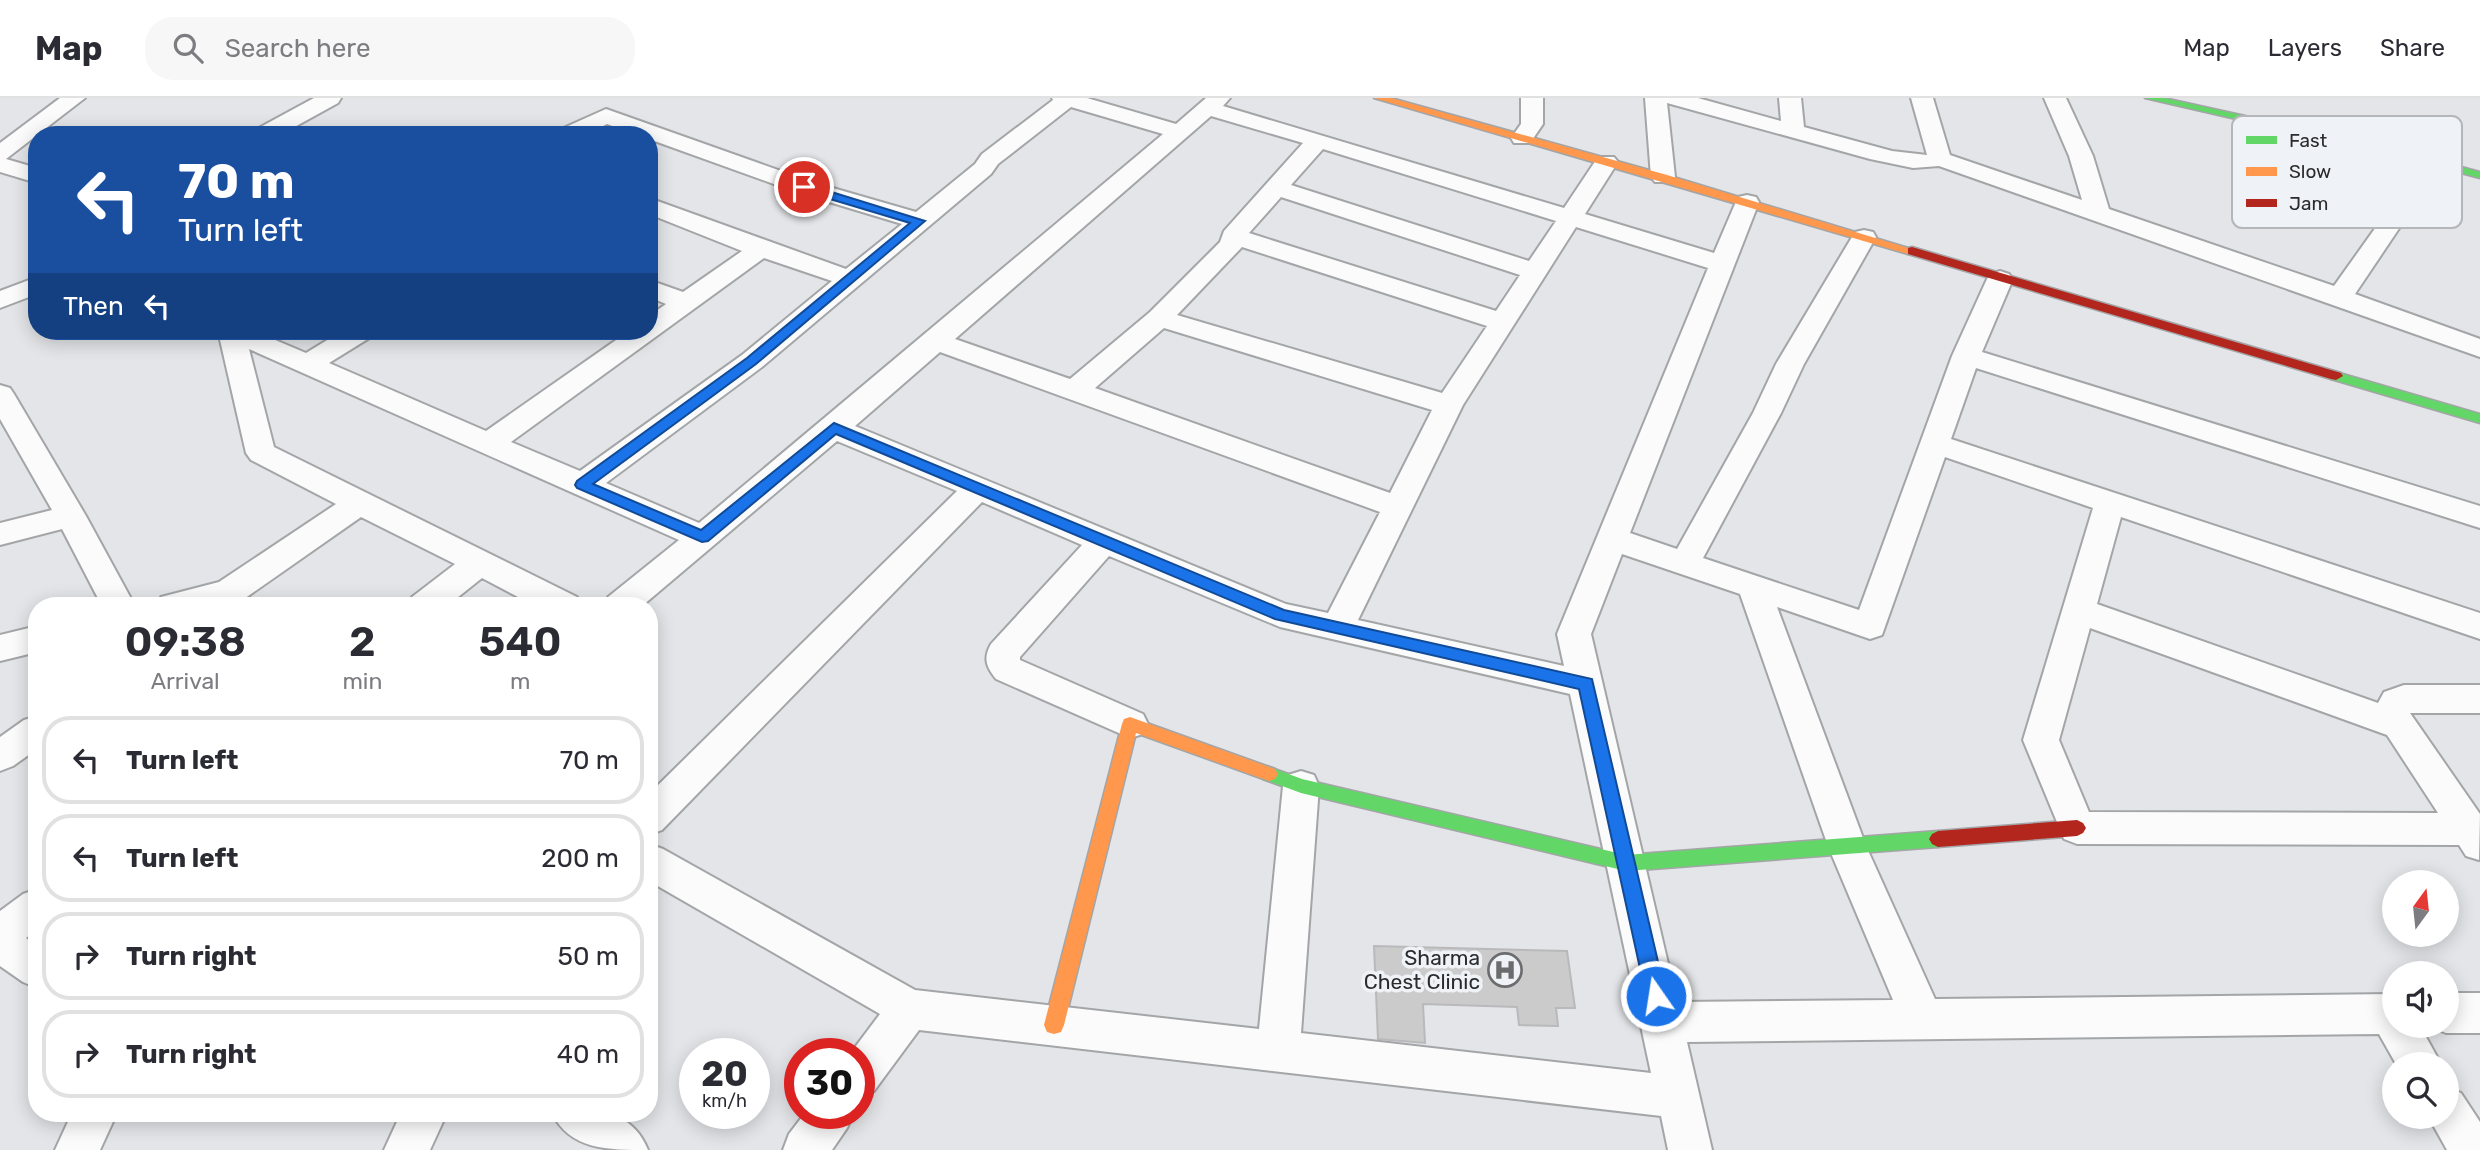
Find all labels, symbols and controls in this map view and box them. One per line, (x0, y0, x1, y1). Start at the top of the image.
search box (145, 17, 635, 80)
text: Map (35, 29, 103, 68)
icon: search (169, 29, 207, 67)
text: Search here (225, 33, 370, 64)
text: Map (2183, 34, 2230, 62)
text: Layers (2268, 34, 2342, 62)
text: Share (2380, 34, 2445, 62)
legend (2232, 116, 2462, 228)
text: Fast (2289, 129, 2328, 152)
text: 70 m (178, 152, 295, 210)
icon: left (63, 154, 154, 245)
pin (774, 157, 834, 217)
text: Slow (2289, 160, 2331, 183)
icon: arrive (785, 168, 823, 206)
text: Jam (2289, 192, 2328, 215)
text: Turn left (178, 211, 303, 249)
icon: left (138, 287, 176, 325)
text: Then (63, 291, 124, 322)
text: 09:38 (125, 617, 246, 667)
text: 2 (349, 617, 376, 667)
text: 540 (479, 617, 561, 667)
text: Arrival (151, 667, 220, 695)
text: min (342, 667, 382, 695)
text: m (510, 667, 530, 695)
icon: left (67, 741, 105, 779)
text: Turn left (126, 745, 238, 776)
text: 70 m (560, 745, 619, 776)
icon: left (67, 839, 105, 877)
text: Turn left (126, 843, 238, 874)
text: 200 m (541, 843, 619, 874)
north arrow (2382, 870, 2459, 947)
map controls (2382, 870, 2459, 1129)
icon: right (67, 937, 105, 975)
text: Turn right (126, 941, 256, 972)
text: 50 m (558, 941, 619, 972)
place label: Sharma Chest Clinic (1364, 945, 1480, 994)
hospital icon: Sharma Chest Clinic (1486, 951, 1524, 989)
position arrow (1619, 959, 1693, 1033)
button: sound (2382, 961, 2459, 1038)
icon: right (67, 1035, 105, 1073)
speed limit sign: 30 (784, 1038, 875, 1129)
text: Turn right (126, 1039, 256, 1070)
text: 40 m (557, 1039, 619, 1070)
button: search (2382, 1052, 2459, 1129)
text: 20 (701, 1053, 748, 1095)
text: km/h (702, 1090, 747, 1112)

